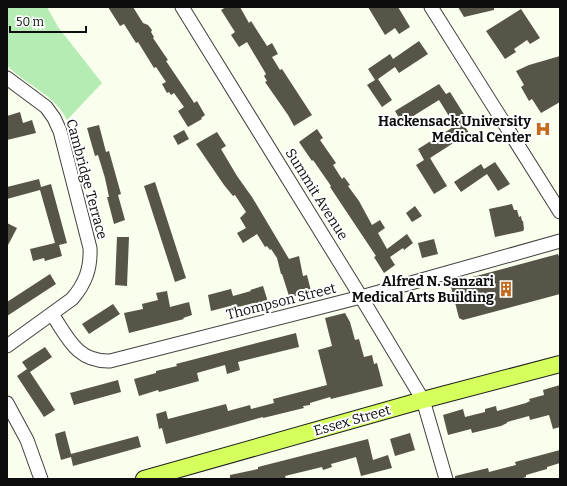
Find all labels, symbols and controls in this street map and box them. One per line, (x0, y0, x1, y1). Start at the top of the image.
scale bar (10, 8, 86, 34)
text: 50 m (16, 15, 45, 29)
place label: Hackensack University Medical Center (378, 113, 531, 146)
street label: Cambridge Terrace (62, 117, 111, 241)
hospital icon: Hackensack University Medical Center (534, 120, 552, 138)
street label: Summit Avenue (282, 145, 352, 243)
place label: Alfred N. Sanzari Medical Arts Building (352, 273, 495, 306)
street label: Thompson Street (225, 280, 338, 323)
building icon: Alfred N. Sanzari Medical Arts Building (497, 280, 515, 298)
street label: Essex Street (312, 401, 393, 440)

